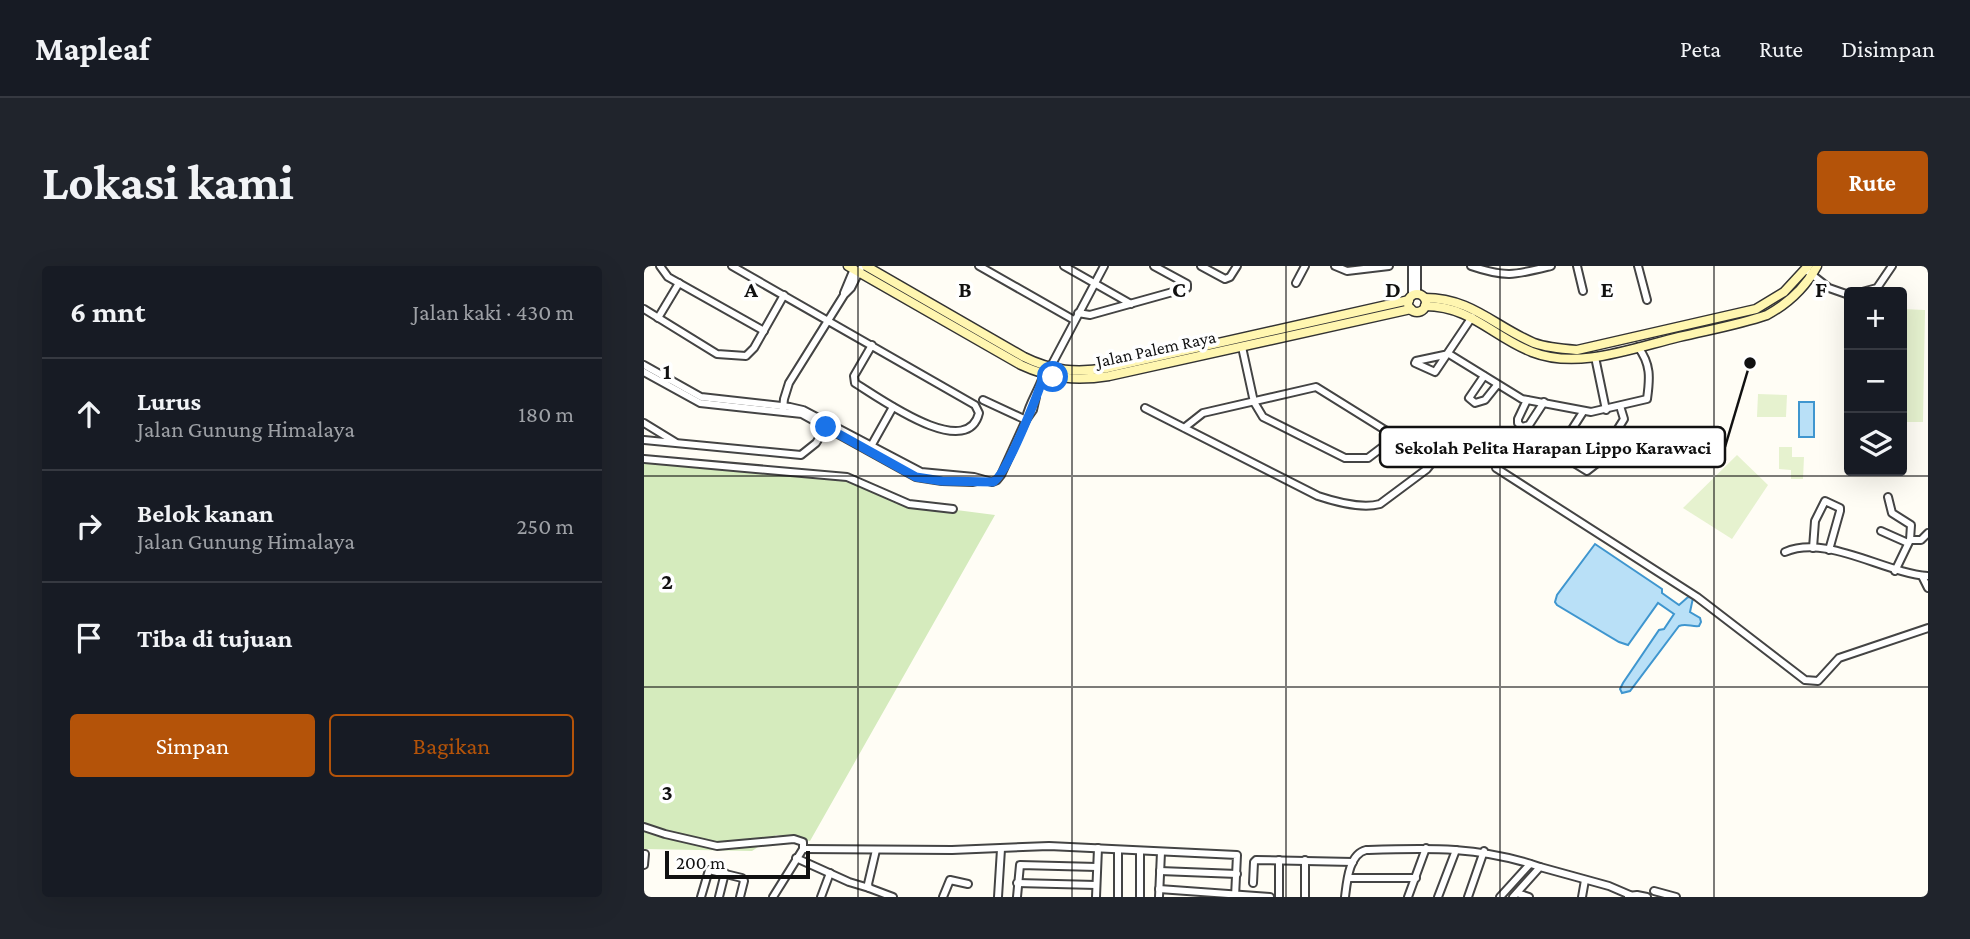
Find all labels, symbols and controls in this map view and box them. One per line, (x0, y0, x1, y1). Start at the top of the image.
text: Mapleaf (35, 30, 150, 67)
text: Peta (1680, 35, 1721, 62)
text: Rute (1759, 35, 1803, 62)
text: Disimpan (1841, 35, 1935, 62)
button: Rute (1817, 151, 1928, 214)
text: Lokasi kami (42, 155, 294, 210)
text: A (743, 276, 758, 302)
text: B (958, 276, 972, 302)
text: C (1172, 276, 1186, 302)
text: D (1385, 276, 1401, 302)
text: E (1600, 276, 1614, 302)
text: F (1815, 276, 1827, 302)
map controls (1844, 287, 1907, 476)
button: + (1844, 287, 1907, 350)
text: 6 mnt (70, 295, 146, 328)
text: Jalan kaki · 430 m (412, 299, 574, 325)
street label: Jalan Palem Raya (1092, 327, 1218, 372)
button: − (1844, 350, 1907, 413)
text: 1 (663, 358, 672, 384)
route start (1037, 361, 1068, 392)
text: Lurus (137, 387, 201, 416)
icon: ahead (70, 395, 108, 433)
text: 180 m (518, 401, 574, 427)
route end (810, 411, 841, 442)
button: layers (1844, 413, 1907, 476)
text: Jalan Gunung Himalaya (137, 416, 355, 442)
callout: Sekolah Pelita Harapan Lippo Karawaci (1380, 427, 1725, 467)
text: Sekolah Pelita Harapan Lippo Karawaci (1395, 437, 1712, 458)
text: Belok kanan (137, 499, 274, 528)
icon: right (70, 507, 108, 545)
text: 250 m (516, 513, 574, 539)
text: Jalan Gunung Himalaya (137, 528, 355, 554)
text: 2 (661, 568, 673, 594)
icon: arrive (70, 619, 108, 657)
text: Tiba di tujuan (137, 624, 292, 653)
button: Simpan (70, 714, 315, 777)
button: Bagikan (329, 714, 574, 777)
text: 3 (661, 779, 673, 805)
scale bar (665, 848, 810, 880)
text: 200 m (676, 852, 725, 873)

